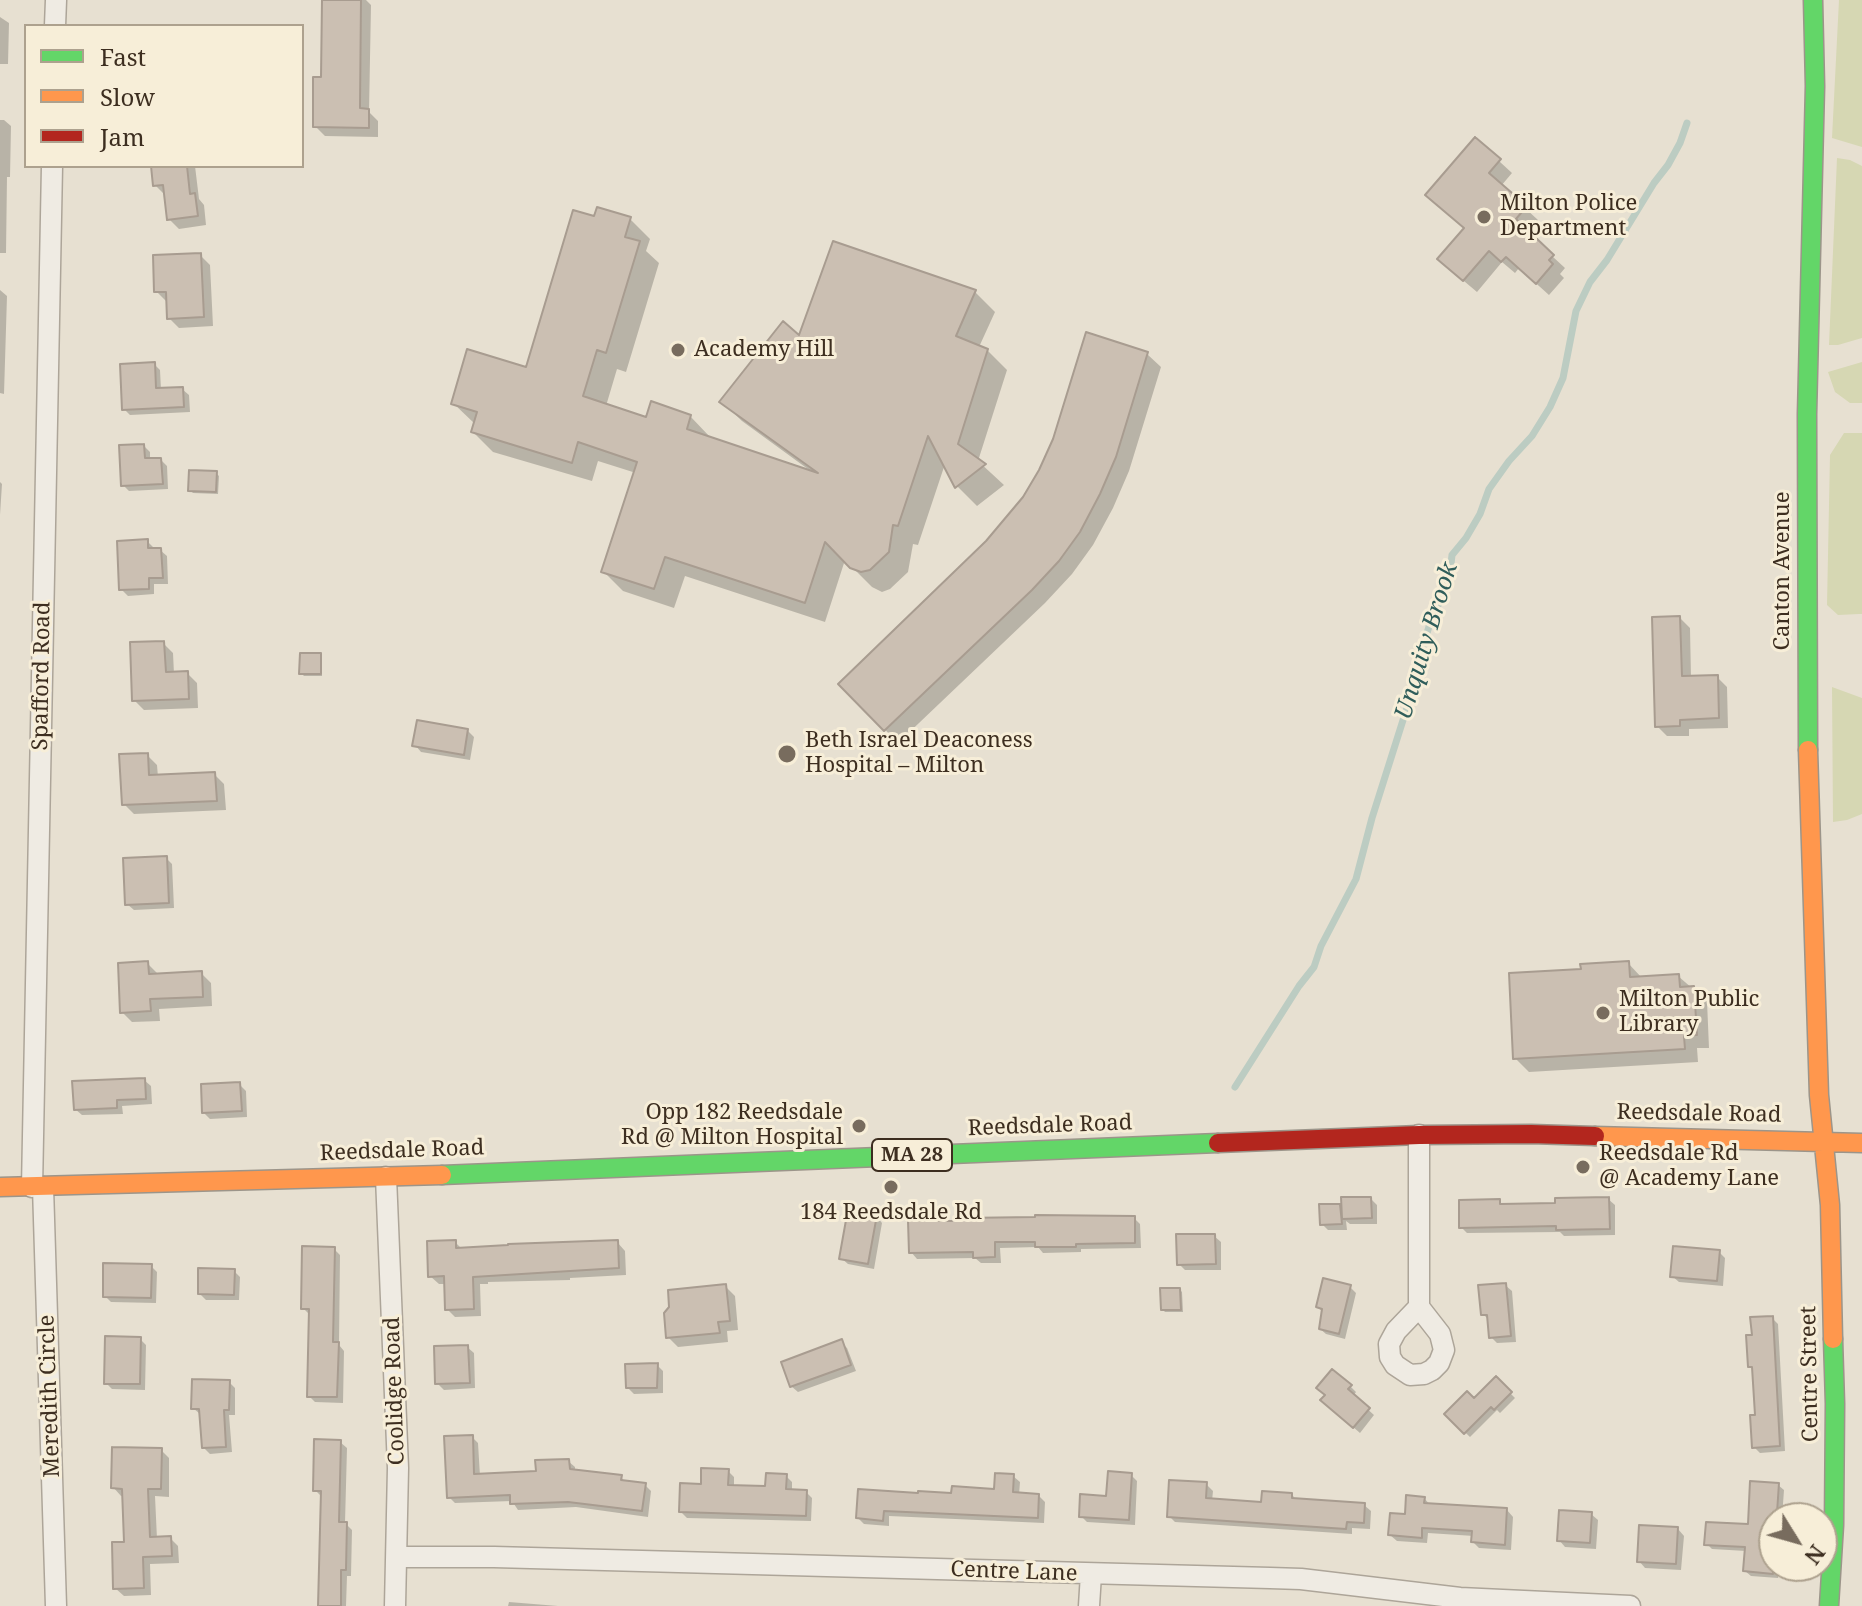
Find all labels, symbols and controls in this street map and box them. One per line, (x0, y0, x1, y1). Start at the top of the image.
legend (24, 24, 304, 168)
text: Fast (100, 40, 146, 73)
text: Slow (100, 80, 155, 113)
text: Jam (100, 120, 145, 153)
place label: Milton Police Department (1500, 191, 1637, 242)
marker: Milton Police Department (1475, 208, 1493, 226)
place label: Academy Hill (694, 337, 834, 363)
marker: Academy Hill (669, 341, 687, 359)
street label: Canton Avenue (1770, 491, 1796, 651)
water label: Unquity Brook (1389, 559, 1465, 723)
street label: Spafford Road (28, 601, 56, 751)
place label: Beth Israel Deaconess Hospital – Milton (805, 728, 1033, 780)
marker: Beth Israel Deaconess Hospital – Milton (776, 743, 798, 765)
place label: Milton Public Library (1619, 987, 1759, 1038)
marker: Milton Public Library (1594, 1004, 1612, 1022)
street label: Reedsdale Road (1616, 1099, 1782, 1129)
place label: Opp 182 Reedsdale Rd @ Milton Hospital (621, 1100, 843, 1152)
street label: Reedsdale Road (967, 1110, 1133, 1142)
marker: Opp 182 Reedsdale Rd @ Milton Hospital (850, 1117, 868, 1135)
street label: Reedsdale Road (319, 1135, 485, 1167)
road number: MA 28 (872, 1139, 952, 1171)
place label: Reedsdale Rd @ Academy Lane (1599, 1141, 1779, 1192)
marker: Reedsdale Rd @ Academy Lane (1574, 1158, 1592, 1176)
marker: 184 Reedsdale Rd (882, 1178, 900, 1196)
place label: 184 Reedsdale Rd (800, 1200, 982, 1226)
street label: Centre Street (1796, 1306, 1824, 1442)
street label: Meredith Circle (34, 1314, 66, 1478)
street label: Coolidge Road (379, 1316, 411, 1466)
north arrow (1758, 1502, 1838, 1582)
text: N (1798, 1539, 1833, 1571)
street label: Centre Lane (950, 1557, 1078, 1587)

